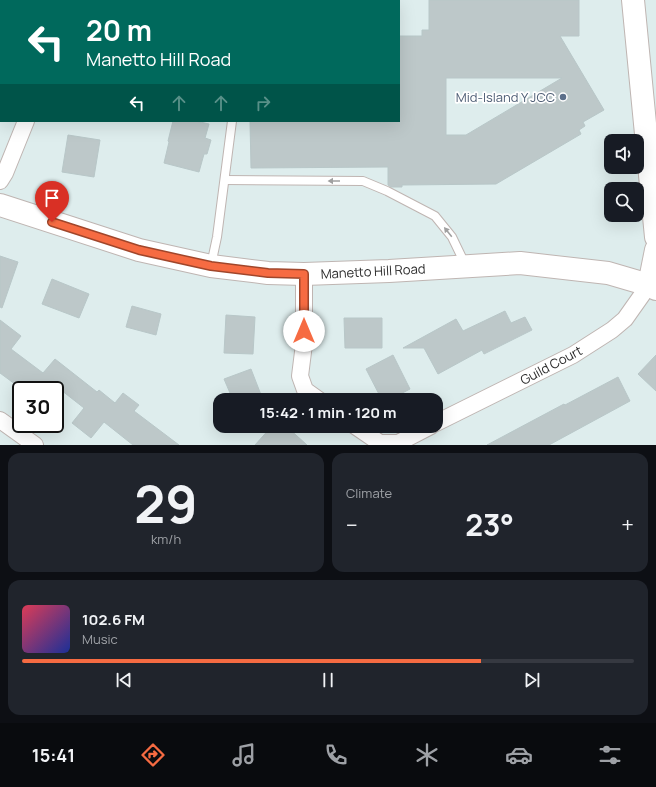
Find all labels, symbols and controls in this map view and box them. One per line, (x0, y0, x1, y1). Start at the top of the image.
text: 20 m (86, 11, 152, 49)
icon: left (20, 16, 72, 68)
text: Manetto Hill Road (86, 47, 231, 71)
place label: Mid-Island Y JCC (456, 88, 555, 106)
icon: left (126, 92, 148, 114)
icon: ahead (168, 92, 190, 114)
icon: ahead (210, 92, 232, 114)
icon: right (252, 92, 274, 114)
marker: Mid-Island Y JCC (558, 92, 568, 102)
map controls (604, 134, 644, 222)
button: sound (604, 134, 644, 174)
one-way arrow (327, 178, 340, 184)
pin (35, 181, 69, 222)
button: search (604, 182, 644, 222)
icon: arrive (41, 187, 63, 209)
one-way arrow (444, 226, 453, 237)
street label: Manetto Hill Road (320, 259, 426, 283)
position arrow (283, 310, 325, 352)
street label: Guild Court (517, 341, 585, 389)
speed limit sign: 30 (12, 381, 64, 433)
text: 15:42 · 1 min · 120 m (259, 402, 397, 423)
text: 29 (134, 468, 198, 539)
text: Climate (346, 484, 392, 502)
text: 23° (465, 504, 514, 545)
text: − (346, 510, 358, 540)
text: + (621, 510, 634, 540)
text: km/h (151, 530, 181, 548)
text: 102.6 FM (82, 609, 145, 630)
text: Music (82, 630, 118, 648)
icon: previous (113, 669, 135, 691)
icon: pause (317, 669, 339, 691)
icon: next (521, 669, 543, 691)
icon: directions (139, 741, 167, 769)
icon: music (230, 741, 258, 769)
icon: phone (322, 741, 350, 769)
icon: climate (413, 741, 441, 769)
icon: car (505, 741, 533, 769)
icon: filters (596, 741, 624, 769)
text: 15:41 (32, 743, 75, 767)

